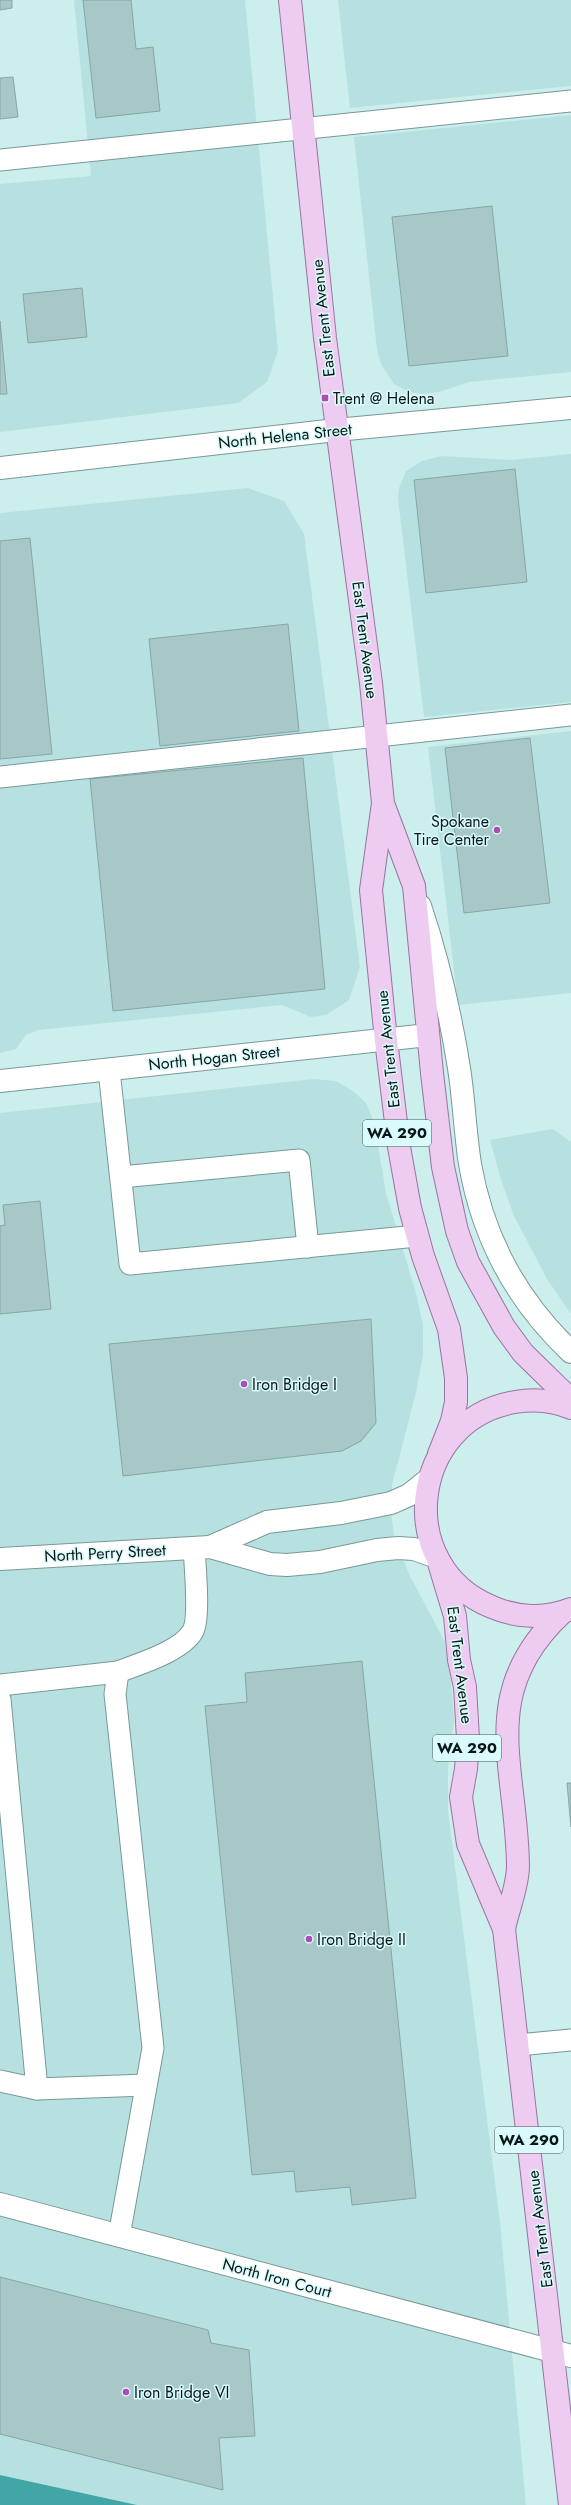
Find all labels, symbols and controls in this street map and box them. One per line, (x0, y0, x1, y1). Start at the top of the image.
street label: East Trent Avenue (305, 258, 341, 378)
place label: Trent @ Helena (333, 387, 435, 410)
marker: Trent @ Helena (320, 393, 330, 403)
street label: North Helena Street (217, 418, 353, 454)
street label: East Trent Avenue (346, 580, 384, 700)
place label: Spokane Tire Center (414, 810, 490, 851)
marker: Spokane Tire Center (492, 825, 502, 835)
street label: East Trent Avenue (370, 989, 406, 1109)
street label: North Hogan Street (147, 1040, 281, 1076)
road number: WA 290 (363, 1120, 431, 1146)
place label: Iron Bridge I (252, 1373, 337, 1396)
marker: Iron Bridge I (239, 1379, 249, 1389)
street label: North Perry Street (44, 1538, 167, 1568)
street label: East Trent Avenue (441, 1605, 479, 1725)
road number: WA 290 (433, 1735, 501, 1761)
place label: Iron Bridge II (317, 1928, 406, 1951)
marker: Iron Bridge II (304, 1934, 314, 1944)
road number: WA 290 (495, 2127, 563, 2153)
street label: East Trent Avenue (521, 2169, 559, 2289)
street label: North Iron Court (220, 2252, 334, 2304)
place label: Iron Bridge VI (134, 2381, 229, 2404)
marker: Iron Bridge VI (121, 2387, 131, 2397)

